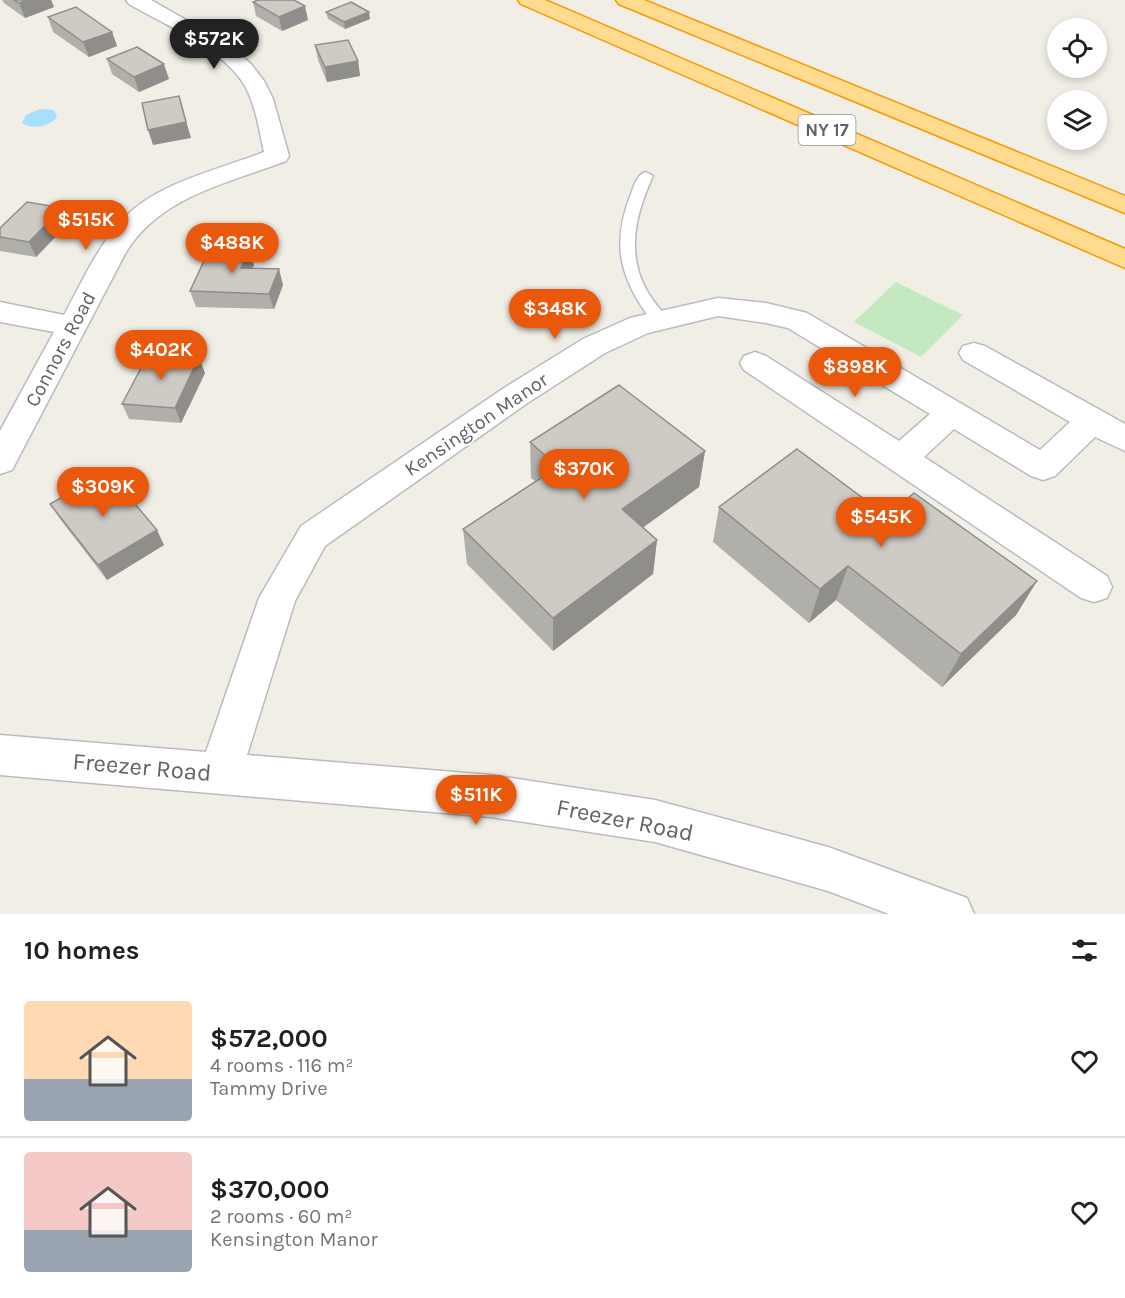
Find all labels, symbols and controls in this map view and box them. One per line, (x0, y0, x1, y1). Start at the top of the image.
map controls (1047, 18, 1107, 150)
button: locate (1047, 18, 1107, 78)
pin: $572K (172, 19, 256, 70)
text: $572K (184, 27, 244, 50)
button: layers (1047, 90, 1107, 150)
road number: NY 17 (798, 115, 856, 145)
pin: $515K (44, 200, 128, 251)
text: $515K (57, 208, 115, 231)
pin: $488K (190, 223, 274, 274)
text: $488K (200, 231, 264, 254)
street label: Connors Road (21, 288, 100, 411)
pin: $348K (513, 289, 597, 340)
text: $348K (523, 297, 587, 320)
pin: $402K (119, 330, 203, 381)
text: $402K (129, 338, 193, 361)
pin: $898K (813, 347, 897, 398)
text: $898K (823, 355, 887, 378)
street label: Kensington Manor (400, 368, 553, 481)
pin: $370K (542, 449, 626, 500)
text: $370K (553, 457, 615, 480)
pin: $309K (61, 467, 145, 518)
text: $309K (71, 475, 135, 498)
pin: $545K (839, 497, 923, 548)
text: $545K (850, 505, 912, 528)
street label: Freezer Road (71, 747, 213, 787)
pin: $511K (434, 775, 518, 826)
text: $511K (450, 783, 502, 806)
street label: Freezer Road (554, 793, 696, 847)
icon: filters (1068, 934, 1101, 967)
text: 10 homes (24, 935, 139, 966)
text: $572,000 (210, 1023, 328, 1054)
icon: home (72, 1025, 144, 1097)
icon: heart (1068, 1045, 1101, 1078)
text: 4 rooms · 116 m² (210, 1054, 353, 1077)
text: Tammy Drive (210, 1077, 327, 1100)
text: $370,000 (210, 1174, 329, 1205)
icon: home (72, 1176, 144, 1248)
icon: heart (1068, 1196, 1101, 1229)
text: 2 rooms · 60 m² (210, 1205, 353, 1228)
text: Kensington Manor (210, 1228, 378, 1251)

